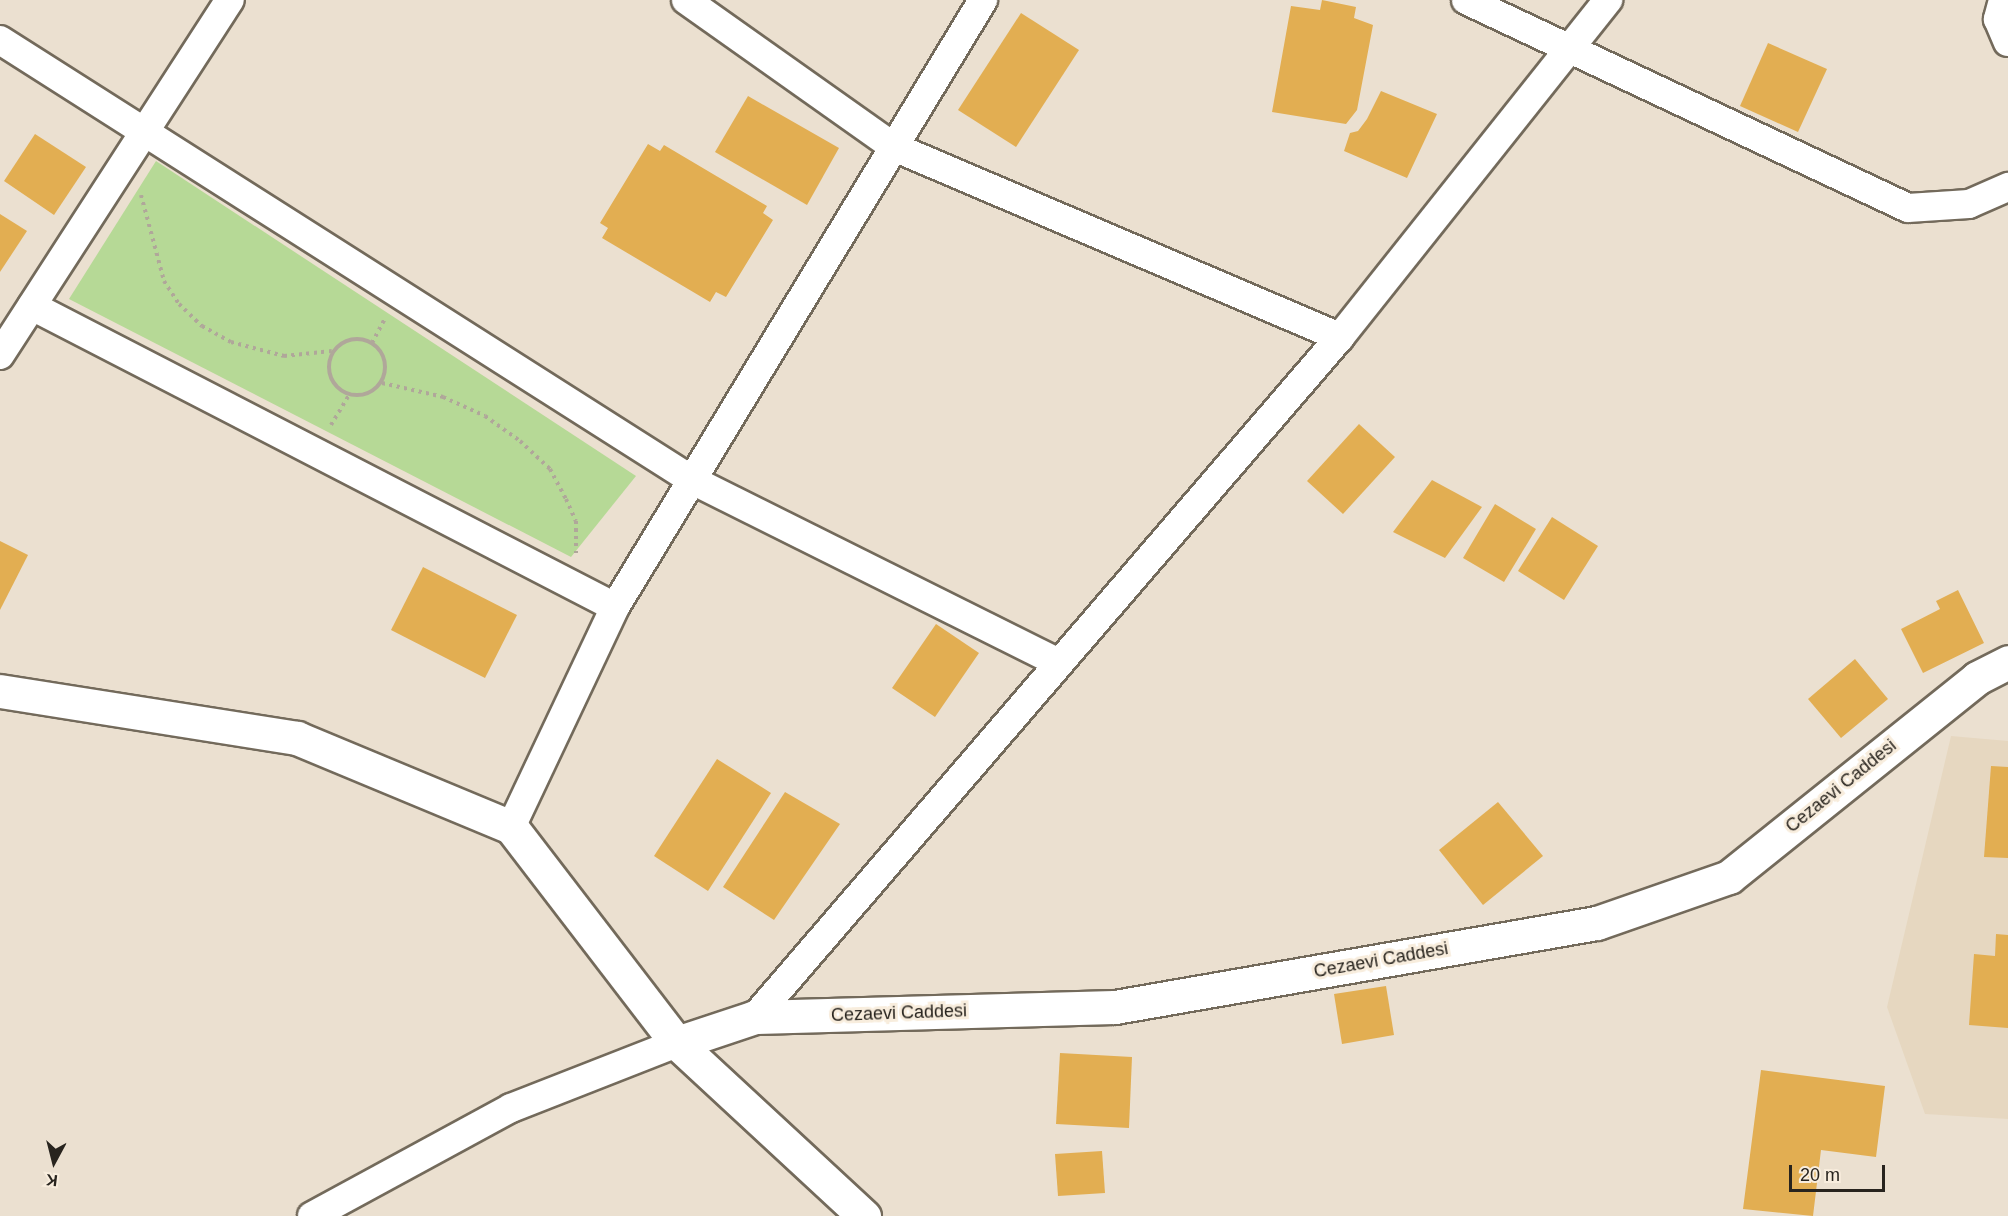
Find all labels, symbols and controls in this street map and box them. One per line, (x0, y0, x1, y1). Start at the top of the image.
street label: Cezaevi Caddesi (1781, 735, 1901, 837)
street label: Cezaevi Caddesi (1312, 938, 1450, 982)
street label: Cezaevi Caddesi (831, 1000, 967, 1026)
north arrow (24, 1132, 84, 1192)
scale bar (1792, 1153, 1888, 1191)
text: 20 m (1800, 1165, 1840, 1185)
text: K (45, 1171, 59, 1190)

